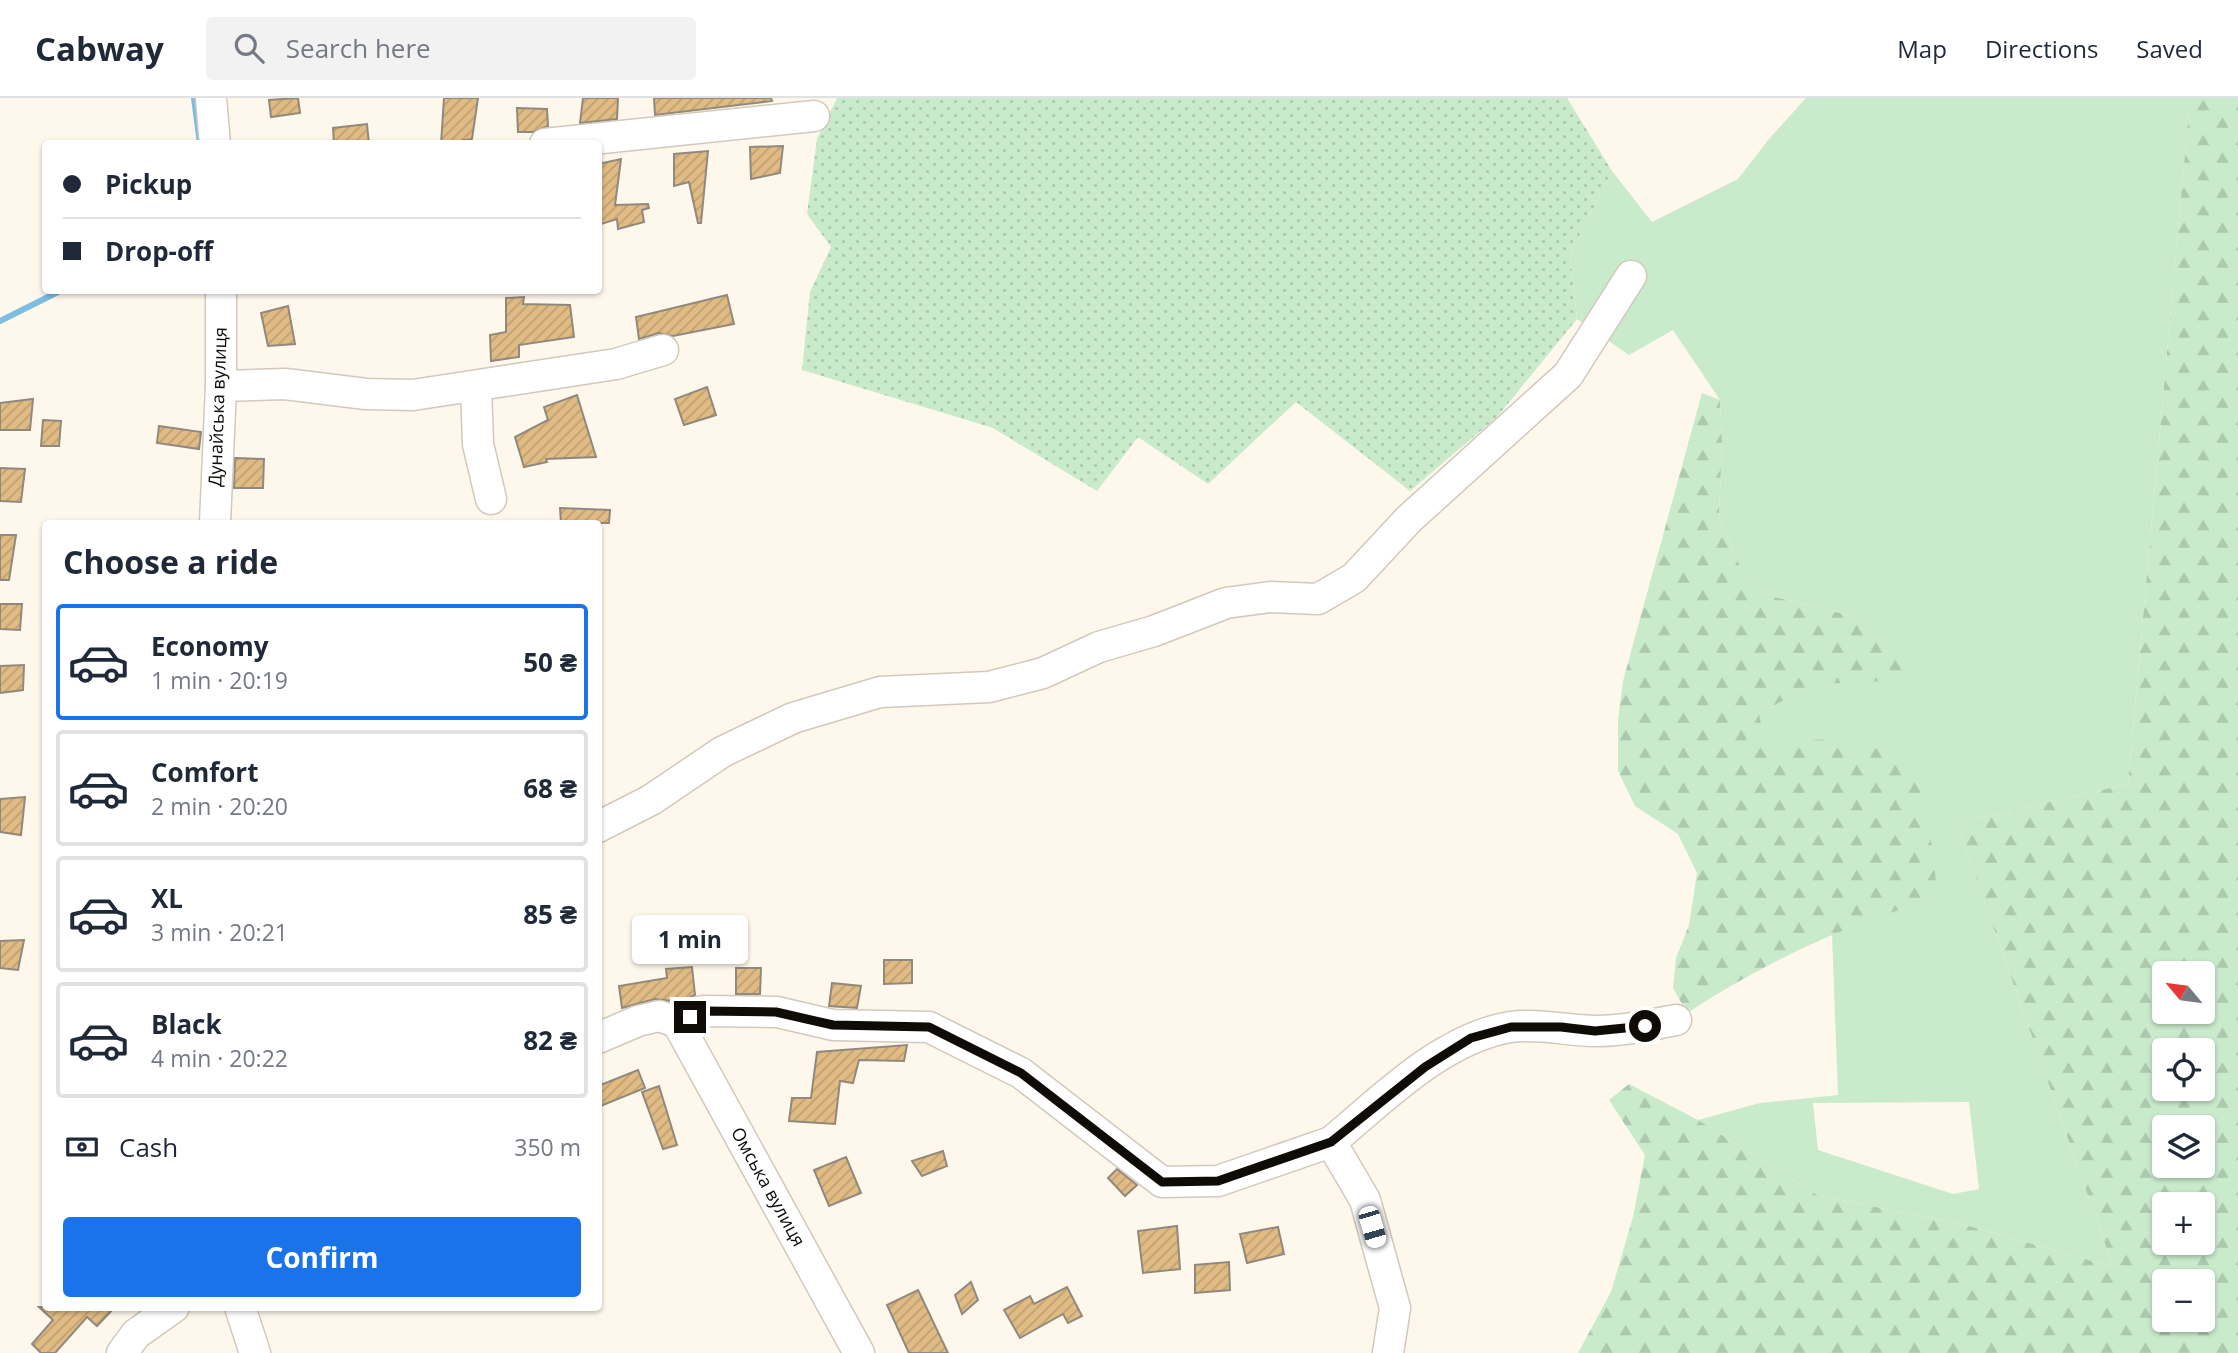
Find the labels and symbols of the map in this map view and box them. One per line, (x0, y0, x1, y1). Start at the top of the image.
street label: Дунайська вулиця (202, 327, 232, 487)
callout: 1 min (632, 916, 748, 964)
north arrow (2152, 961, 2216, 1024)
route end (674, 1001, 706, 1033)
route start (1629, 1010, 1661, 1042)
street label: Омська вулиця (726, 1123, 812, 1250)
car (1357, 1204, 1388, 1250)

